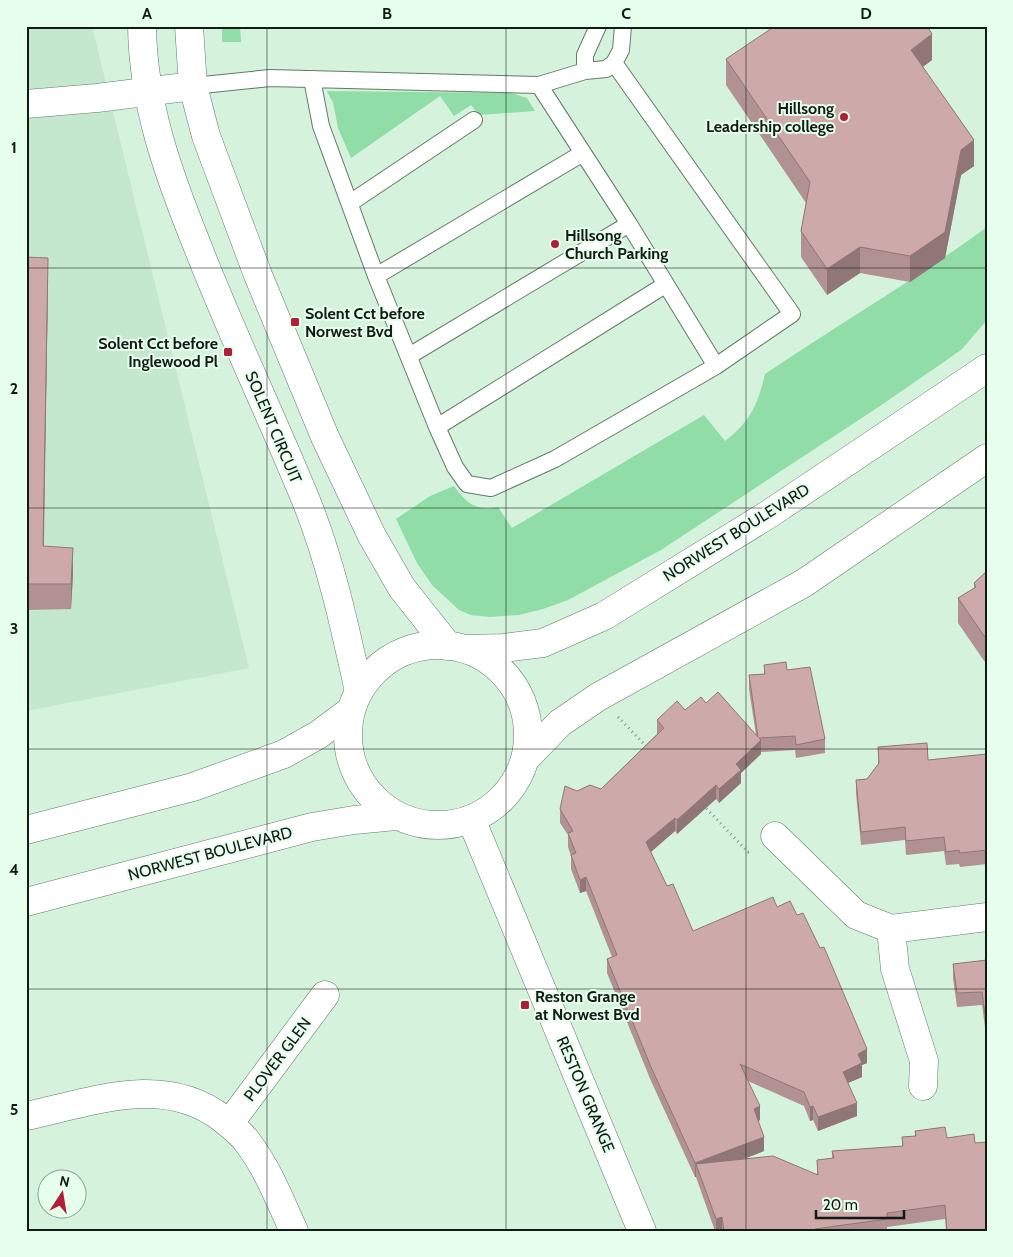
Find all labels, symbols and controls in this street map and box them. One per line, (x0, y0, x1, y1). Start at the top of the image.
text: A (142, 4, 152, 23)
text: B (382, 4, 392, 23)
text: C (621, 4, 631, 23)
text: D (860, 4, 872, 23)
place label: Hillsong Leadership college (706, 99, 834, 136)
marker: Hillsong Leadership college (838, 111, 850, 123)
text: 1 (11, 138, 17, 157)
place label: Hillsong Church Parking (565, 226, 668, 263)
marker: Hillsong Church Parking (549, 238, 561, 250)
place label: Solent Cct before Norwest Bvd (305, 304, 425, 341)
marker: Solent Cct before Norwest Bvd (289, 316, 301, 328)
place label: Solent Cct before Inglewood Pl (98, 334, 218, 371)
marker: Solent Cct before Inglewood Pl (222, 346, 234, 358)
street label: SOLENT CIRCUIT (241, 368, 306, 486)
text: 2 (10, 379, 18, 398)
street label: NORWEST BOULEVARD (660, 480, 813, 585)
text: 3 (10, 619, 18, 638)
street label: NORWEST BOULEVARD (126, 822, 294, 885)
text: 4 (9, 860, 19, 879)
place label: Reston Grange at Norwest Bvd (535, 987, 640, 1024)
marker: Reston Grange at Norwest Bvd (519, 999, 531, 1011)
street label: PLOVER GLEN (240, 1014, 315, 1105)
street label: RESTON GRANGE (553, 1033, 619, 1155)
text: 5 (10, 1100, 18, 1119)
north arrow (38, 1170, 88, 1220)
text: N (58, 1171, 71, 1191)
scale bar (816, 1187, 903, 1219)
text: 20 m (823, 1196, 858, 1214)

